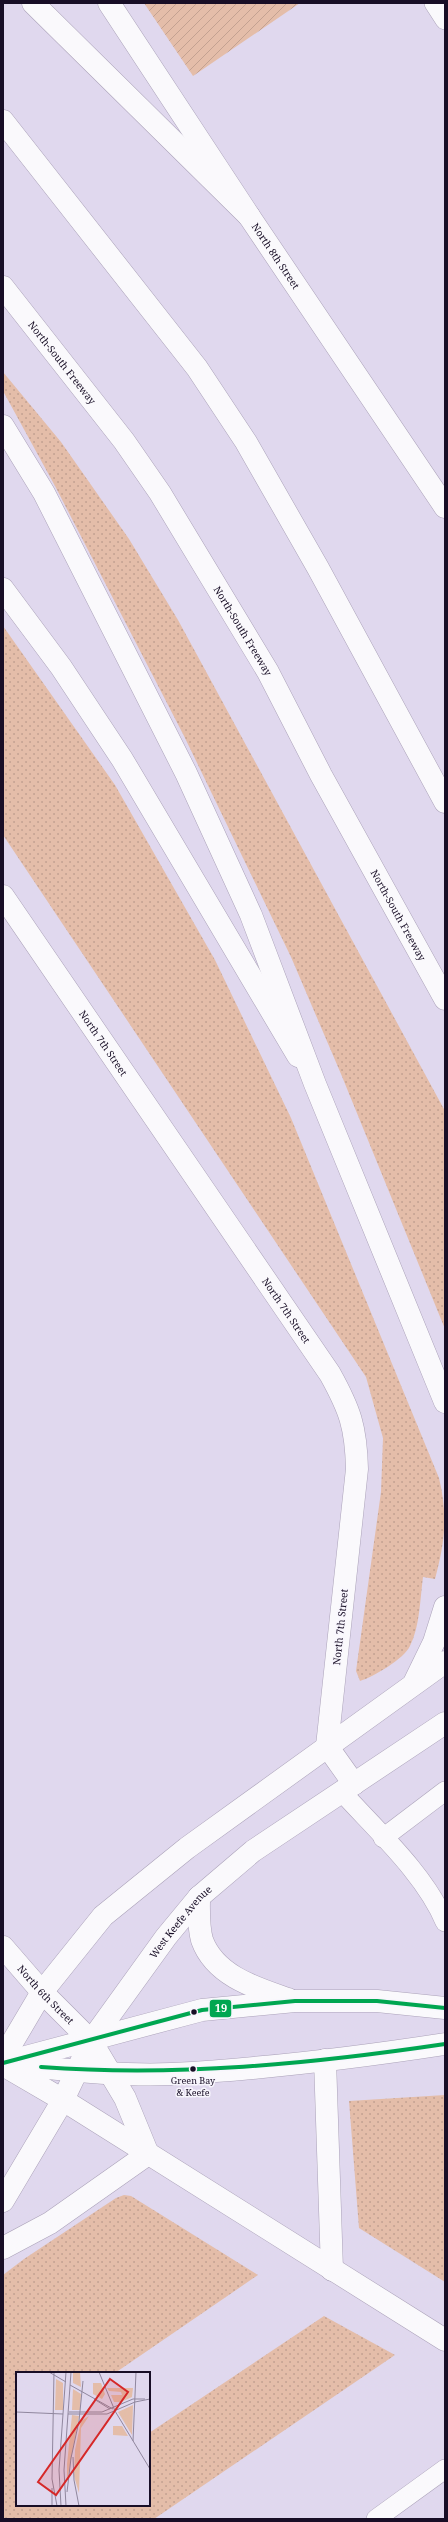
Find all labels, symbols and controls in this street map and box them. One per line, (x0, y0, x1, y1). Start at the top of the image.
street label: North 8th Street (249, 220, 303, 292)
street label: North-South Freeway (25, 318, 100, 407)
street label: North-South Freeway (211, 583, 276, 678)
street label: North-South Freeway (368, 867, 430, 963)
street label: North 7th Street (76, 1007, 131, 1079)
street label: North 7th Street (259, 1275, 314, 1346)
street label: North 7th Street (329, 1588, 351, 1666)
street label: West Keefe Avenue (146, 1882, 215, 1961)
street label: North 6th Street (15, 1962, 78, 2028)
line badge: 19 (209, 1999, 232, 2018)
text: 19 (215, 2000, 227, 2015)
unlabelled marker (189, 2007, 199, 2017)
marker: Green Bay & Keefe (188, 2064, 198, 2074)
place label: Green Bay & Keefe (171, 2074, 216, 2099)
inset map (16, 2372, 150, 2506)

